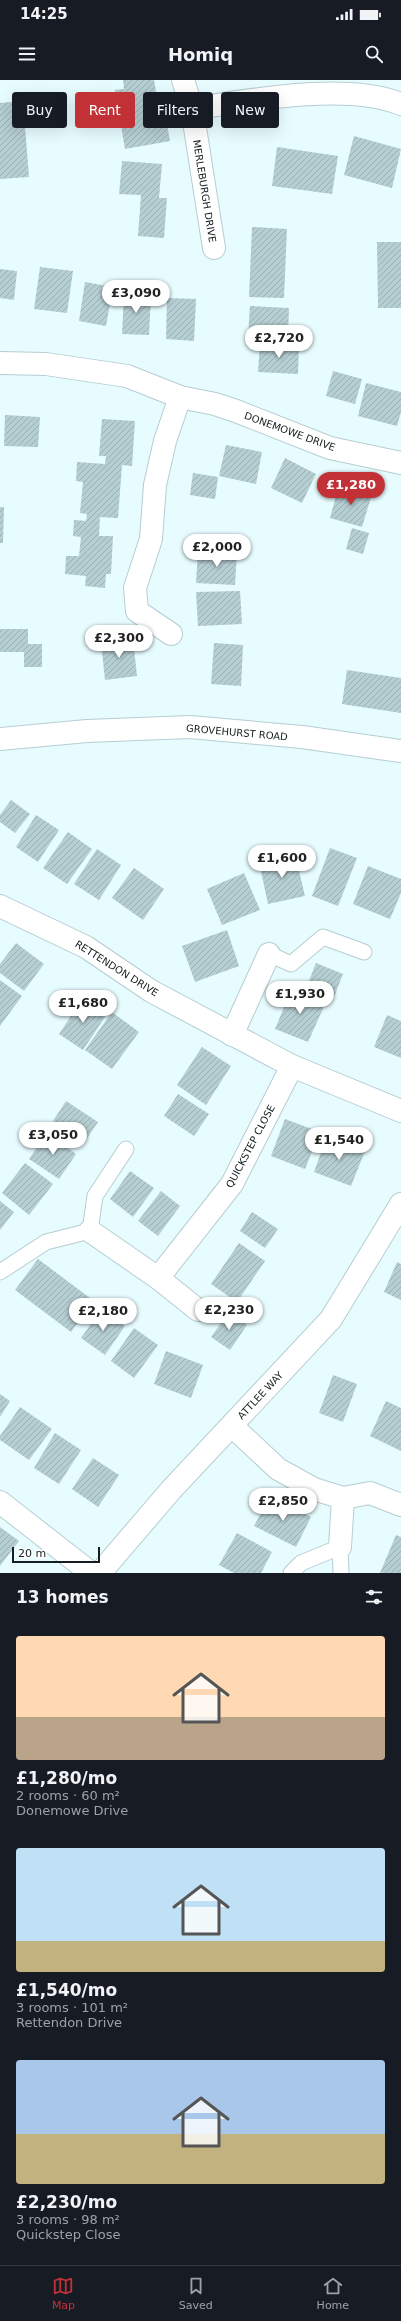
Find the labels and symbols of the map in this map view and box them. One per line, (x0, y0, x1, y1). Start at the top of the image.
street label: MERLEBURGH DRIVE (191, 139, 218, 243)
pin: £3,090 (103, 280, 169, 314)
pin: £2,720 (246, 325, 312, 359)
street label: DONEMOWE DRIVE (243, 410, 337, 453)
pin: £1,280 (318, 472, 384, 506)
pin: £2,000 (184, 534, 250, 568)
pin: £2,300 (86, 625, 152, 659)
street label: GROVEHURST ROAD (186, 723, 289, 742)
pin: £1,600 (249, 845, 315, 879)
street label: RETTENDON DRIVE (73, 938, 160, 999)
pin: £1,930 (267, 981, 333, 1015)
pin: £1,680 (50, 990, 116, 1024)
street label: QUICKSTEP CLOSE (224, 1103, 277, 1190)
pin: £3,050 (20, 1122, 86, 1156)
pin: £1,540 (306, 1127, 372, 1161)
pin: £2,230 (196, 1297, 262, 1331)
pin: £2,180 (70, 1298, 136, 1332)
street label: ATTLEE WAY (236, 1369, 286, 1421)
pin: £2,850 (250, 1488, 316, 1522)
scale bar (12, 1545, 100, 1564)

